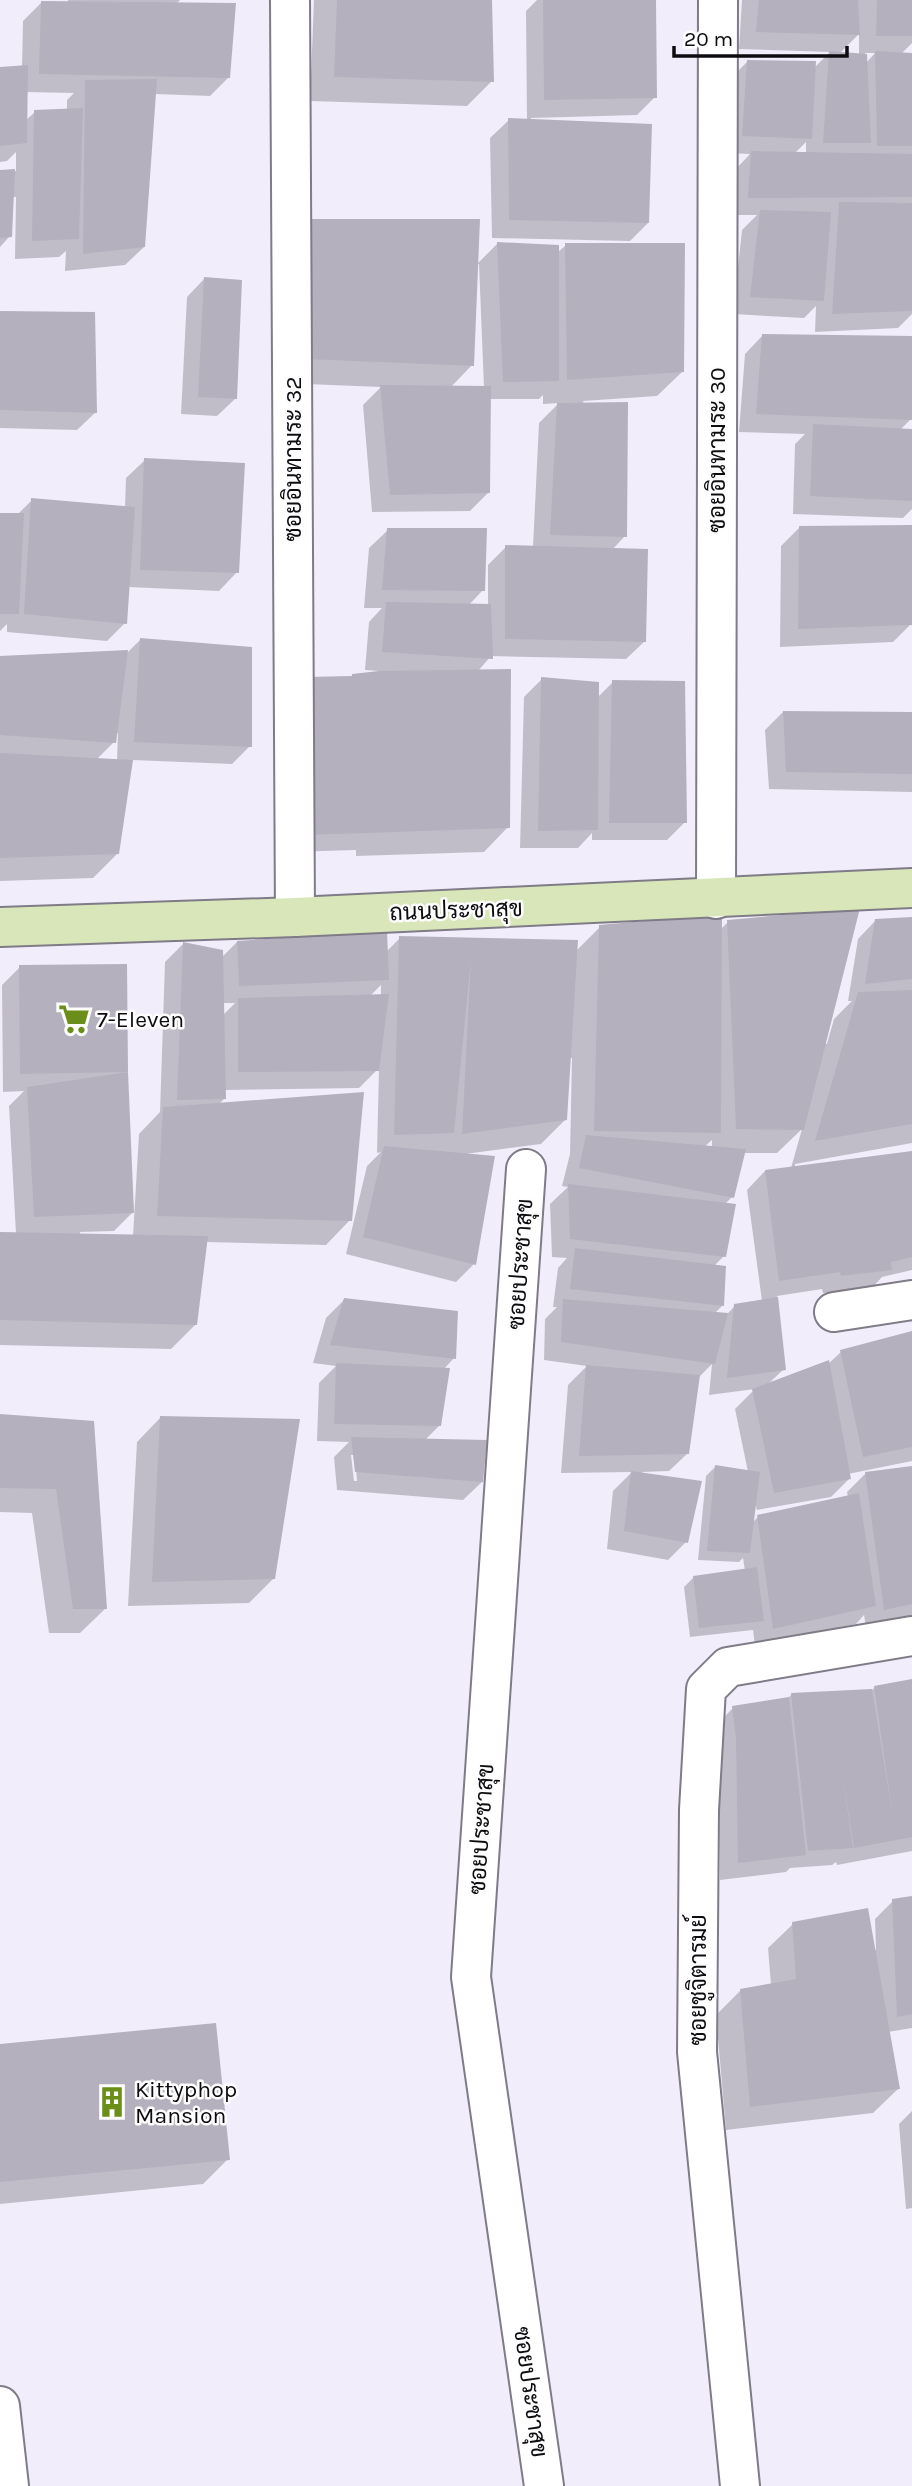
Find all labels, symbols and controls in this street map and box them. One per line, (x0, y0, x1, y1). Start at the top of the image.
scale bar (674, 14, 847, 58)
text: 20 m (684, 27, 733, 51)
street label: ซอยอินทามระ 30 (703, 367, 731, 533)
street label: ซอยอินทามระ 32 (279, 376, 307, 542)
street label: ถนนประชาสุข (389, 895, 523, 928)
supermarket icon: 7-Eleven (57, 1002, 91, 1036)
place label: 7-Eleven (97, 1006, 184, 1033)
street label: ซอยประชาสุข (502, 1198, 541, 1331)
street label: ซอยประชาสุข (463, 1763, 502, 1896)
street label: ซอยชูจิตารมย์ (682, 1914, 715, 2046)
place label: Kittyphop Mansion (135, 2076, 237, 2129)
building icon: Kittyphop Mansion (95, 2085, 129, 2119)
street label: ซอยประชาสุข (506, 2325, 553, 2459)

